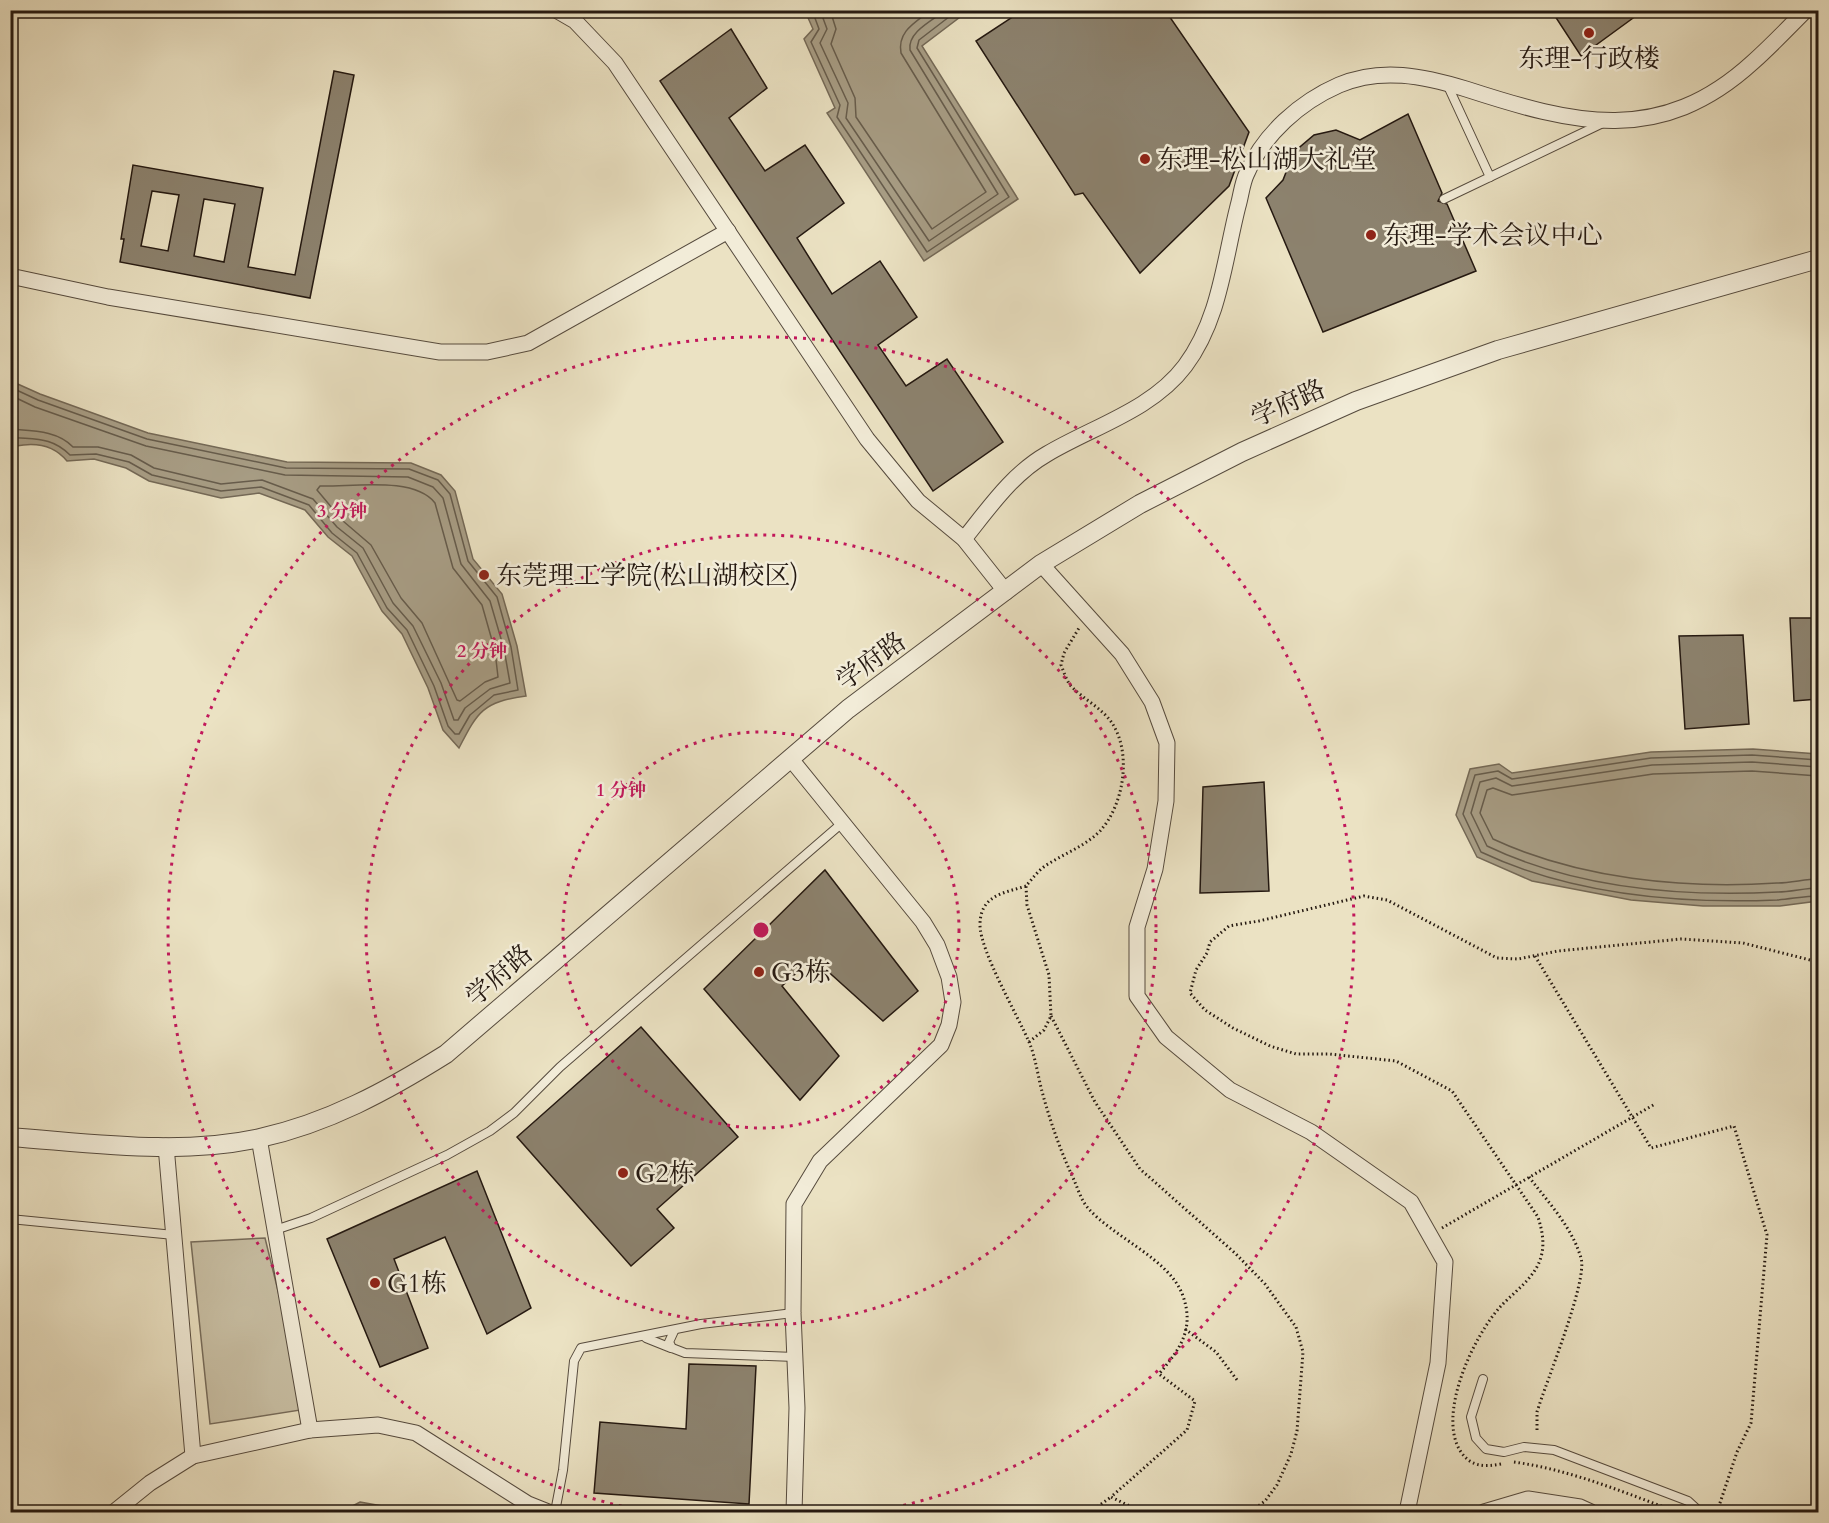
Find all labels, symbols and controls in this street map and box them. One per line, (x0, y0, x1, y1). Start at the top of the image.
marker: 东理-行政楼 (1582, 26, 1596, 40)
place label: 东理-行政楼 (1518, 41, 1660, 76)
place label: 东理-松山湖大礼堂 (1157, 142, 1377, 177)
marker: 东理-松山湖大礼堂 (1138, 152, 1152, 166)
place label: 东理-学术会议中心 (1383, 218, 1603, 253)
marker: 东理-学术会议中心 (1364, 228, 1378, 242)
street label: 学府路 (1245, 371, 1331, 435)
text: 3 分钟 (317, 499, 367, 524)
place label: 东莞理工学院(松山湖校区) (496, 558, 799, 593)
marker: 东莞理工学院(松山湖校区) (477, 568, 491, 582)
street label: 学府路 (829, 624, 913, 698)
text: 2 分钟 (457, 639, 507, 664)
text: 1 分钟 (596, 778, 646, 803)
centre of rings (751, 920, 771, 940)
street label: 学府路 (458, 936, 540, 1014)
place label: G3栋 (771, 955, 831, 990)
marker: G3栋 (752, 965, 766, 979)
place label: G2栋 (635, 1156, 695, 1191)
marker: G2栋 (616, 1166, 630, 1180)
place label: G1栋 (387, 1266, 447, 1301)
marker: G1栋 (368, 1276, 382, 1290)

